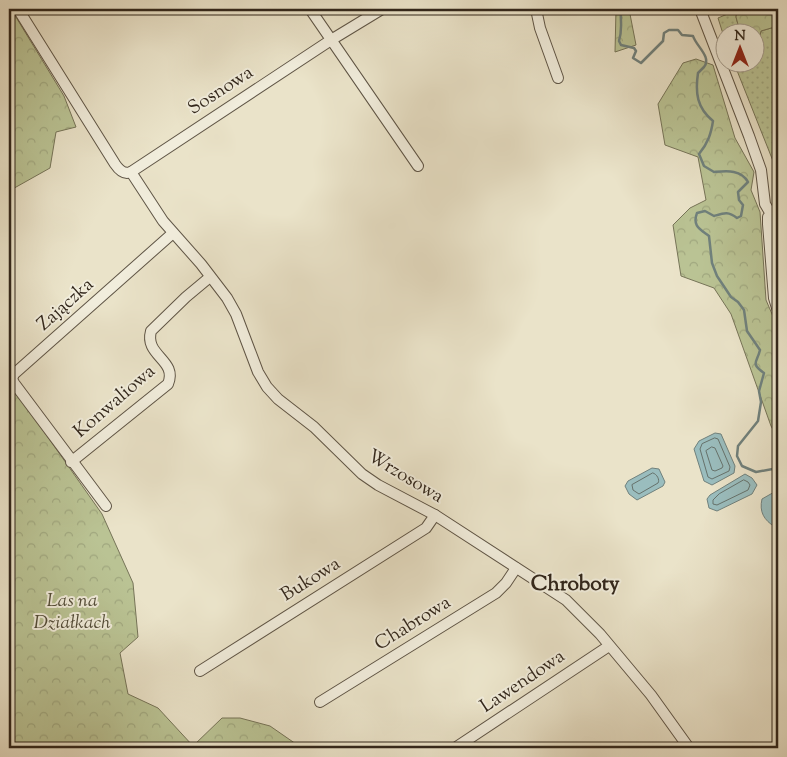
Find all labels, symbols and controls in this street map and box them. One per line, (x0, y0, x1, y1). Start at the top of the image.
north arrow (714, 22, 764, 72)
text: N (734, 27, 746, 47)
street label: Sosnowa (183, 60, 259, 122)
street label: Zajączka (32, 272, 100, 338)
street label: Konwaliowa (68, 359, 162, 445)
street label: Wrzosowa (362, 444, 449, 511)
street label: Bukowa (276, 551, 346, 609)
district label: Chroboty (531, 570, 620, 600)
park label: Las na Działkach (34, 588, 111, 637)
street label: Chabrowa (370, 590, 457, 658)
street label: Lawendowa (475, 644, 571, 720)

